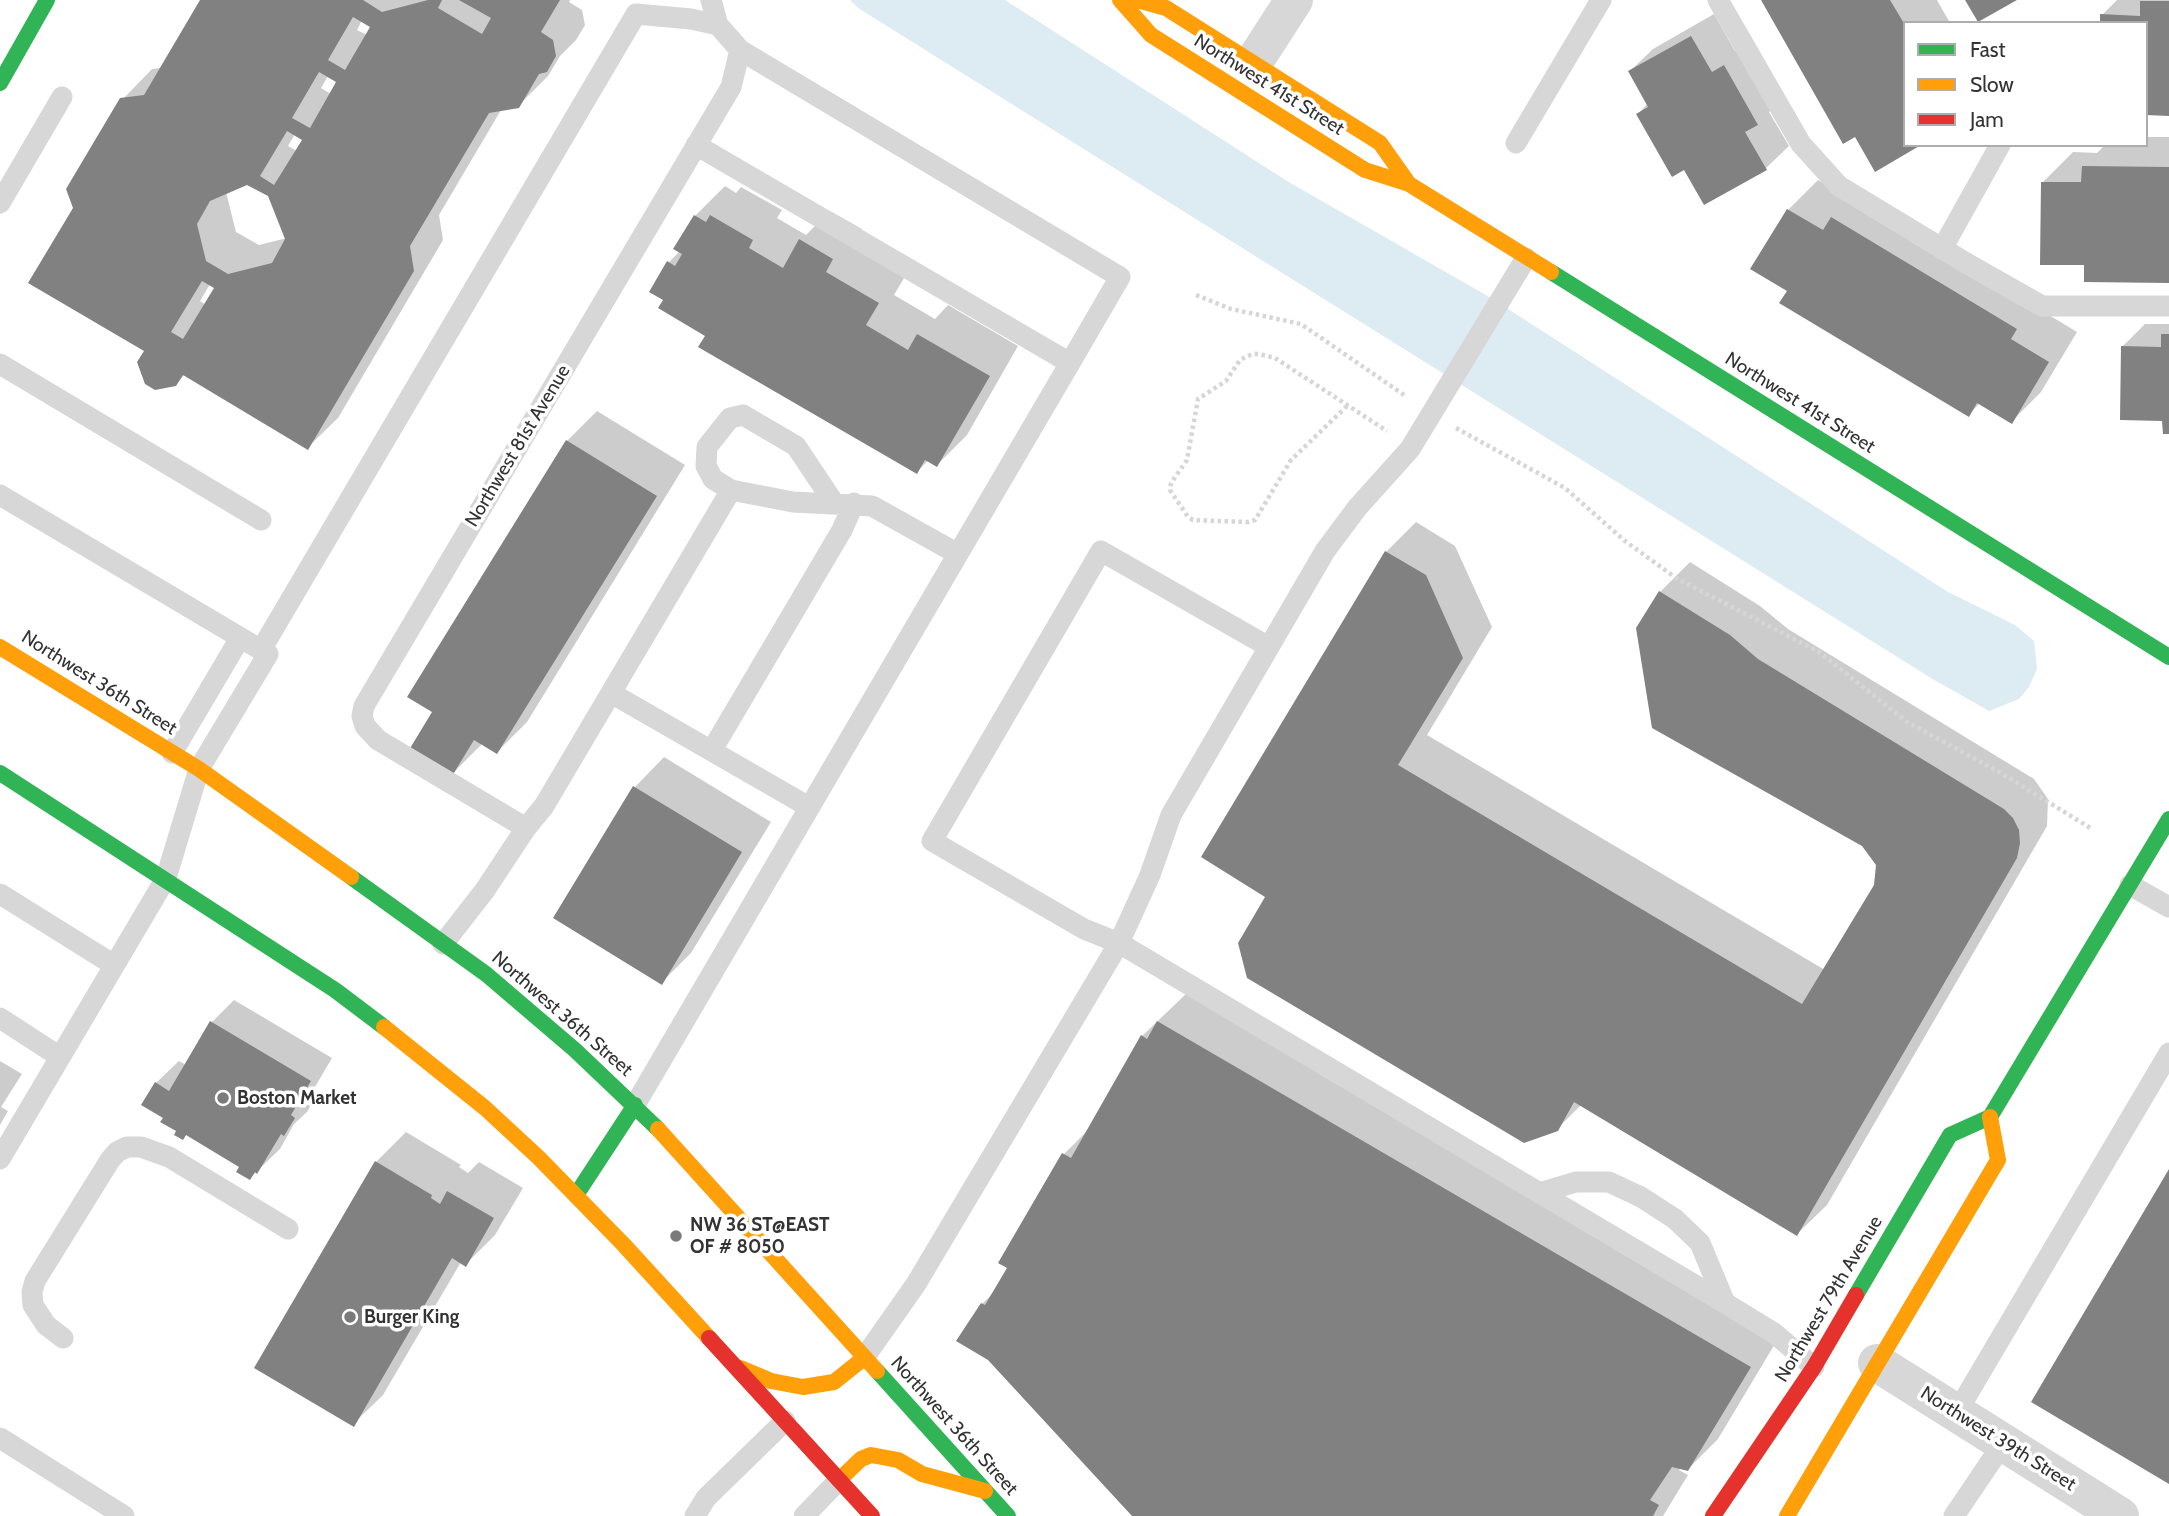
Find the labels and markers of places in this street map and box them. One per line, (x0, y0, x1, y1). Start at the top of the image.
place label: Boston Market (237, 1087, 356, 1109)
marker: Boston Market (215, 1090, 231, 1106)
place label: NW 36 ST@EAST OF # 8050 (690, 1214, 830, 1258)
marker: NW 36 ST@EAST OF # 8050 (668, 1228, 684, 1244)
place label: Burger King (364, 1306, 459, 1328)
marker: Burger King (342, 1309, 358, 1325)

